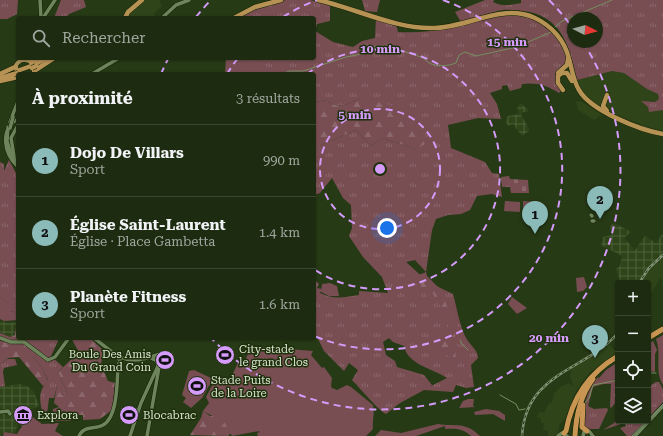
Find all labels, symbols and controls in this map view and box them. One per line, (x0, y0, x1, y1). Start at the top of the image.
north arrow (567, 12, 603, 48)
search box (16, 16, 316, 60)
icon: search (30, 27, 52, 49)
text: Rechercher (62, 29, 145, 47)
text: 15 min (487, 35, 527, 49)
text: 10 min (360, 42, 400, 56)
text: À proximité (32, 88, 133, 108)
text: 3 résultats (236, 91, 300, 106)
text: 5 min (338, 108, 372, 122)
text: Dojo De Villars (70, 144, 184, 162)
text: 1 (41, 153, 49, 168)
text: 990 m (263, 153, 300, 168)
text: Sport (70, 162, 105, 177)
centre of rings (373, 162, 387, 176)
pin: 2 (587, 186, 613, 219)
pin: 1 (522, 201, 548, 234)
text: Église Saint-Laurent (70, 216, 226, 234)
your location (377, 218, 397, 238)
text: 2 (41, 225, 49, 240)
text: 1.4 km (259, 225, 300, 240)
text: Église · Place Gambetta (70, 234, 215, 249)
map controls (615, 280, 651, 424)
button: + (615, 280, 651, 316)
text: Planète Fitness (70, 288, 186, 306)
text: 3 (41, 297, 49, 312)
text: 1.6 km (259, 297, 300, 312)
text: Sport (70, 306, 105, 321)
button: − (615, 316, 651, 352)
pin: 3 (582, 325, 608, 358)
text: 20 min (529, 331, 569, 345)
place label: City-stade le grand Clos (239, 343, 308, 369)
sports icon: City-stade le grand Clos (214, 344, 236, 366)
place label: Boule Des Amis Du Grand Coin (69, 348, 151, 374)
sports icon: Boule Des Amis Du Grand Coin (154, 349, 176, 371)
button: locate (615, 352, 651, 388)
place label: Stade Puits de la Loire (211, 374, 271, 400)
sports icon: Stade Puits de la Loire (186, 375, 208, 397)
button: layers (615, 388, 651, 424)
museum icon: Explora (12, 404, 34, 426)
sports icon: Blocabrac (118, 404, 140, 426)
place label: Explora (37, 409, 78, 422)
place label: Blocabrac (143, 409, 196, 422)

